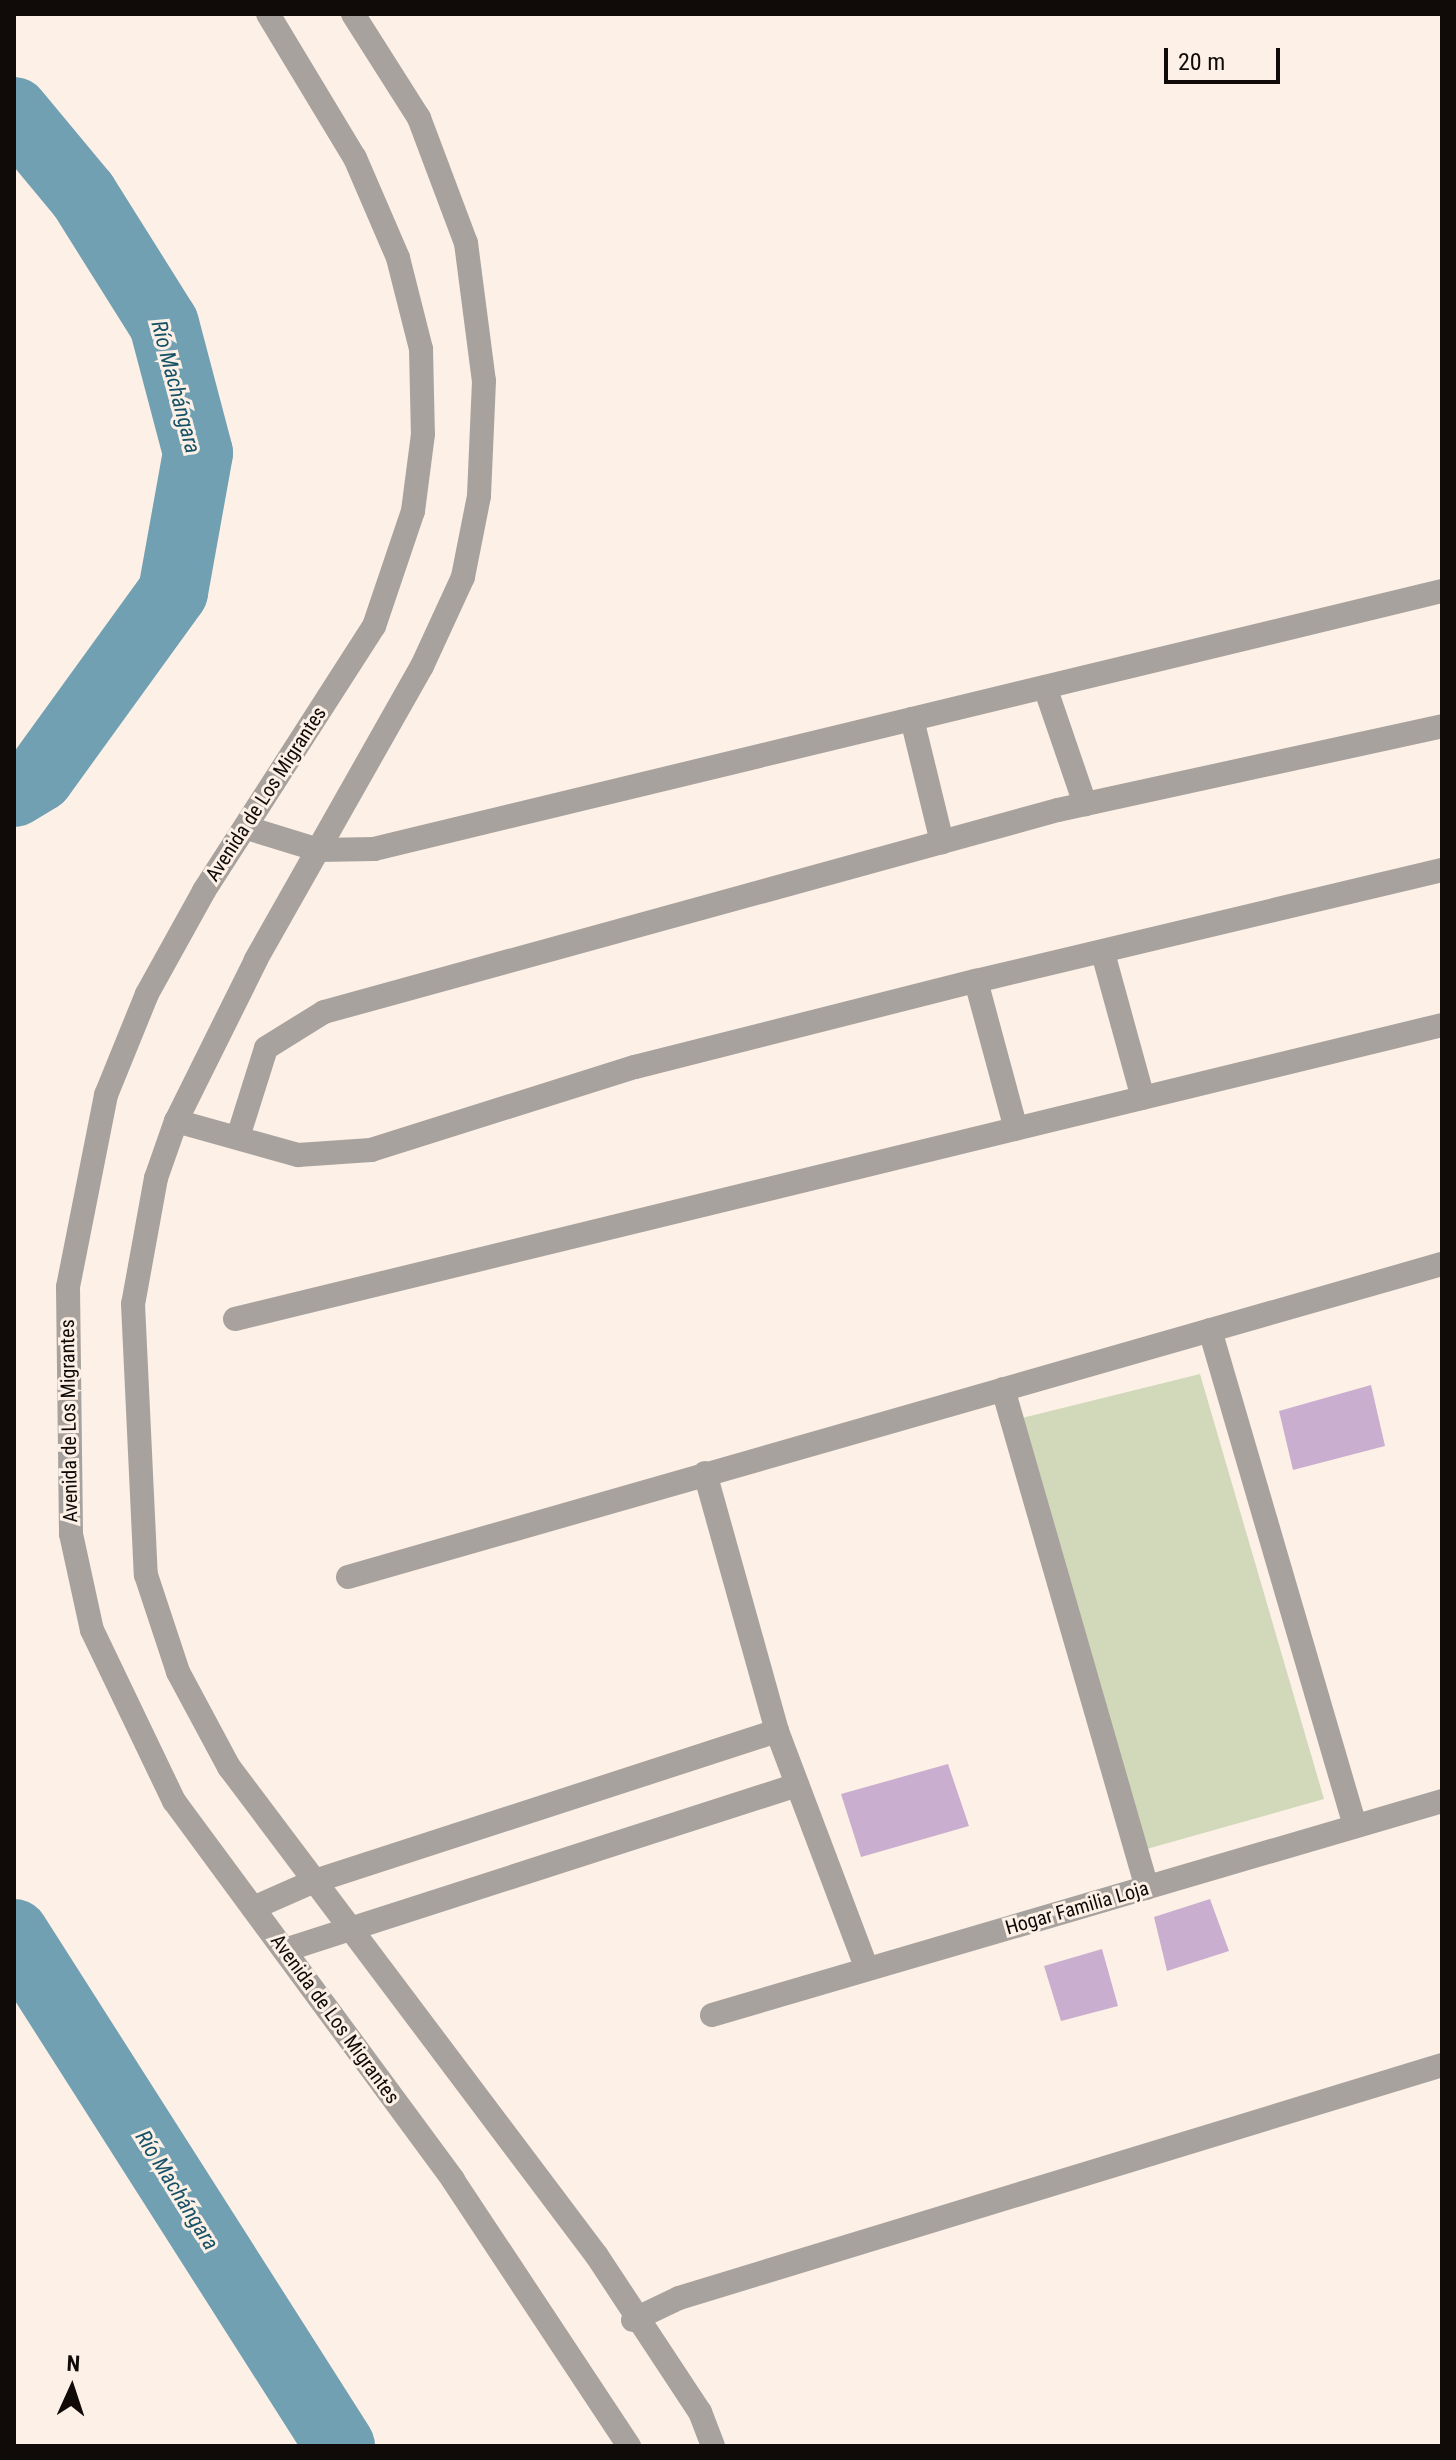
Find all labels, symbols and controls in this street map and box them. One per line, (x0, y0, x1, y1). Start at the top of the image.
scale bar (1168, 32, 1284, 82)
text: 20 m (1178, 48, 1225, 76)
water label: Río Machángara (146, 318, 206, 456)
street label: Avenida de Los Migrantes (201, 702, 331, 886)
street label: Avenida de Los Migrantes (55, 1319, 83, 1523)
street label: Hogar Familia Loja (1003, 1876, 1151, 1940)
street label: Avenida de Los Migrantes (266, 1930, 404, 2108)
water label: Río Machángara (130, 2125, 224, 2255)
north arrow (32, 2348, 112, 2428)
text: N (66, 2351, 81, 2376)

